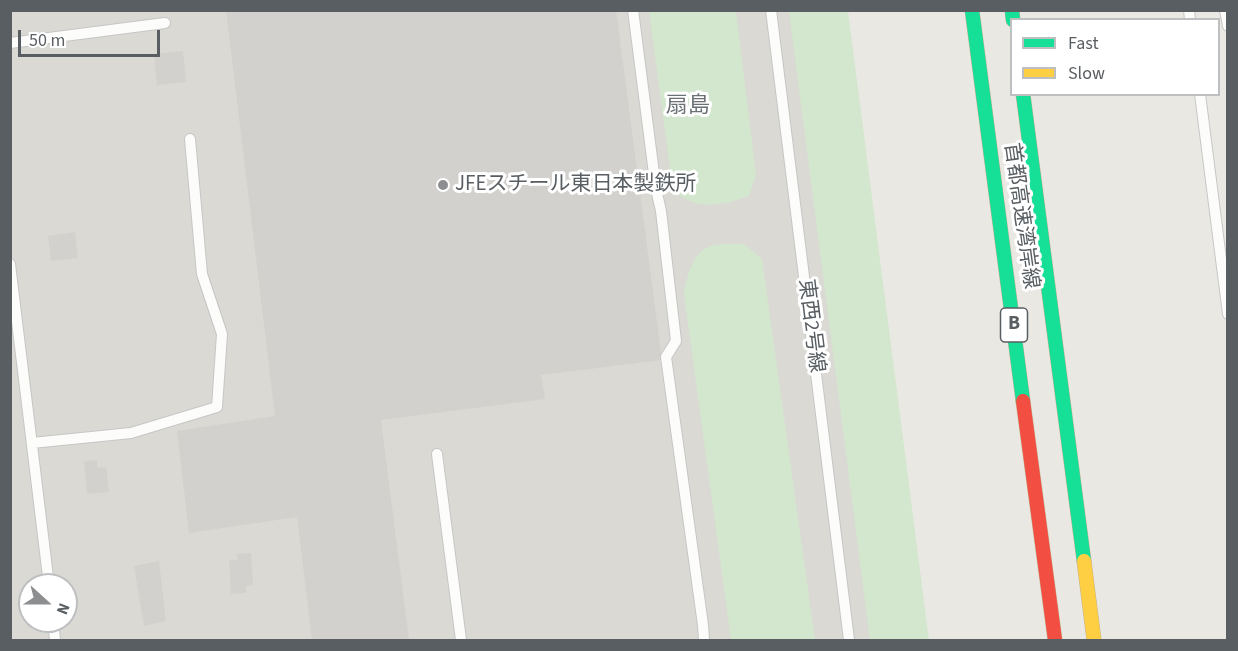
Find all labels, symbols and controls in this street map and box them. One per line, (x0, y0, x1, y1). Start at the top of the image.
scale bar (21, 18, 164, 56)
legend (1010, 18, 1220, 96)
text: 50 m (29, 28, 65, 53)
text: Fast (1068, 31, 1099, 56)
text: Slow (1068, 61, 1105, 86)
district label: 扇島 (666, 94, 710, 120)
street label: 首都高速湾岸線 (997, 141, 1043, 291)
place label: JFEスチール東日本製鉄所 (455, 172, 696, 198)
marker: JFEスチール東日本製鉄所 (436, 178, 450, 192)
street label: 東西2号線 (792, 278, 828, 374)
road number: B (1000, 308, 1028, 342)
north arrow (18, 573, 78, 633)
text: N (51, 600, 75, 618)

